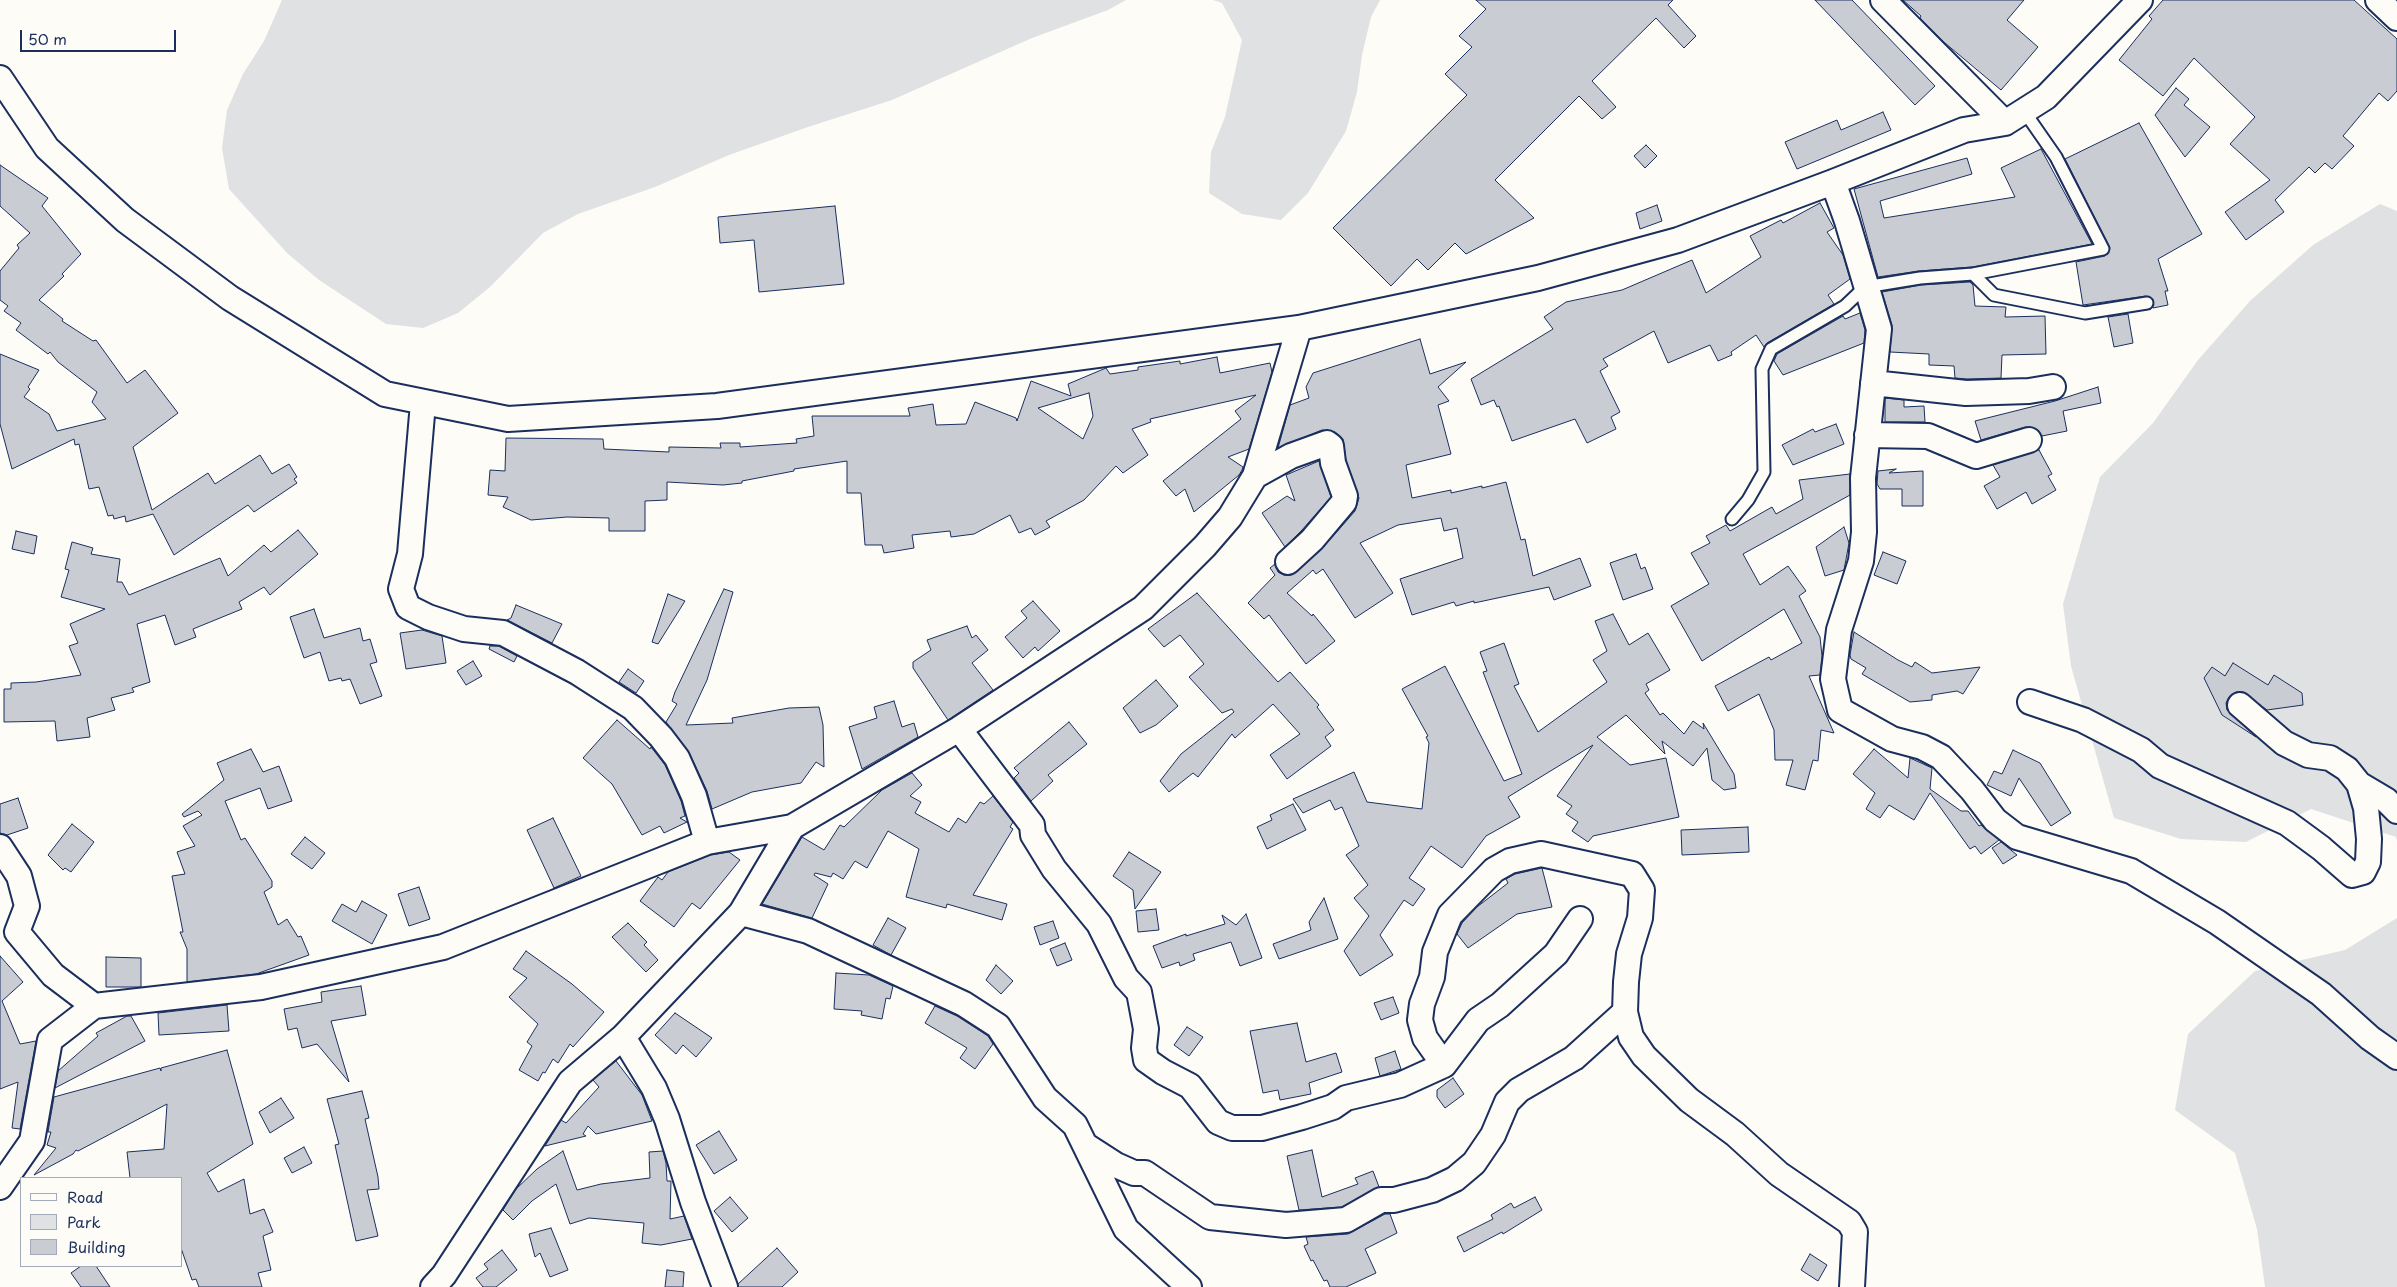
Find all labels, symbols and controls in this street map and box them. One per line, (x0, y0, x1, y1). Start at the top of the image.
scale bar (22, 20, 179, 52)
text: 50 m (28, 27, 67, 50)
legend (20, 1177, 182, 1267)
text: Road (67, 1185, 103, 1208)
text: Park (67, 1210, 101, 1233)
text: Building (67, 1235, 126, 1258)

